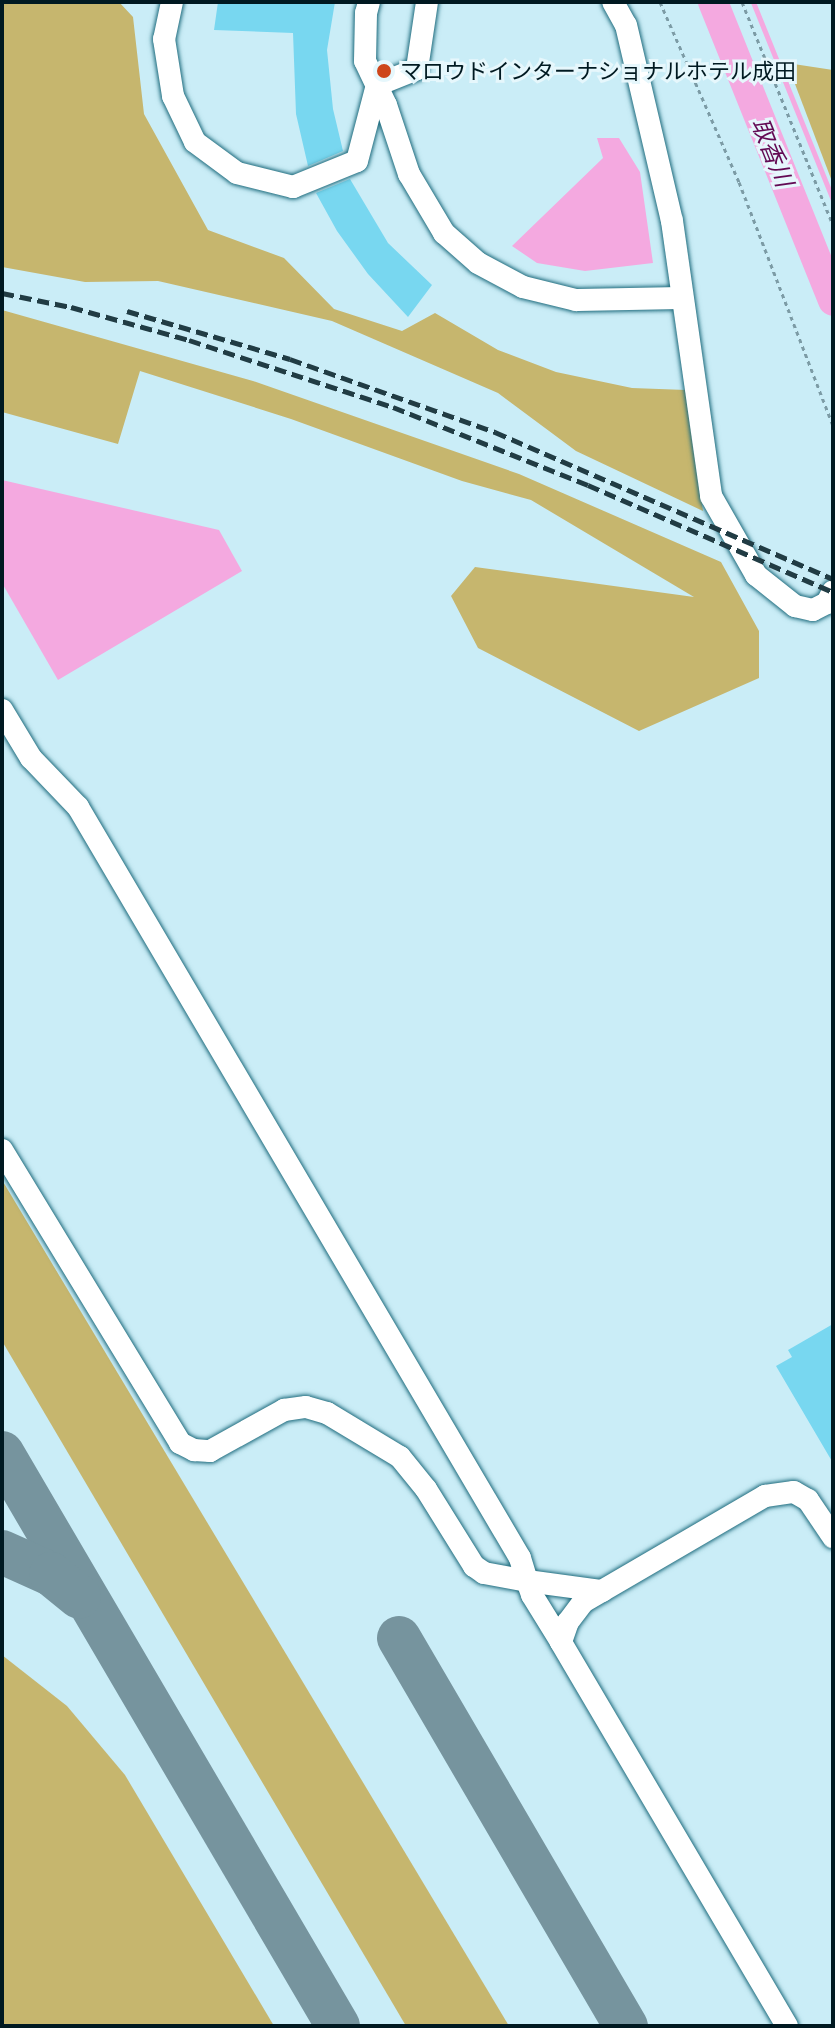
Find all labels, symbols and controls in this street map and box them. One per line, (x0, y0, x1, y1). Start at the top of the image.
place label: マロウドインターナショナルホテル成田 (400, 58, 796, 84)
marker: マロウドインターナショナルホテル成田 (375, 62, 393, 80)
water label: 取香川 (746, 113, 800, 191)

